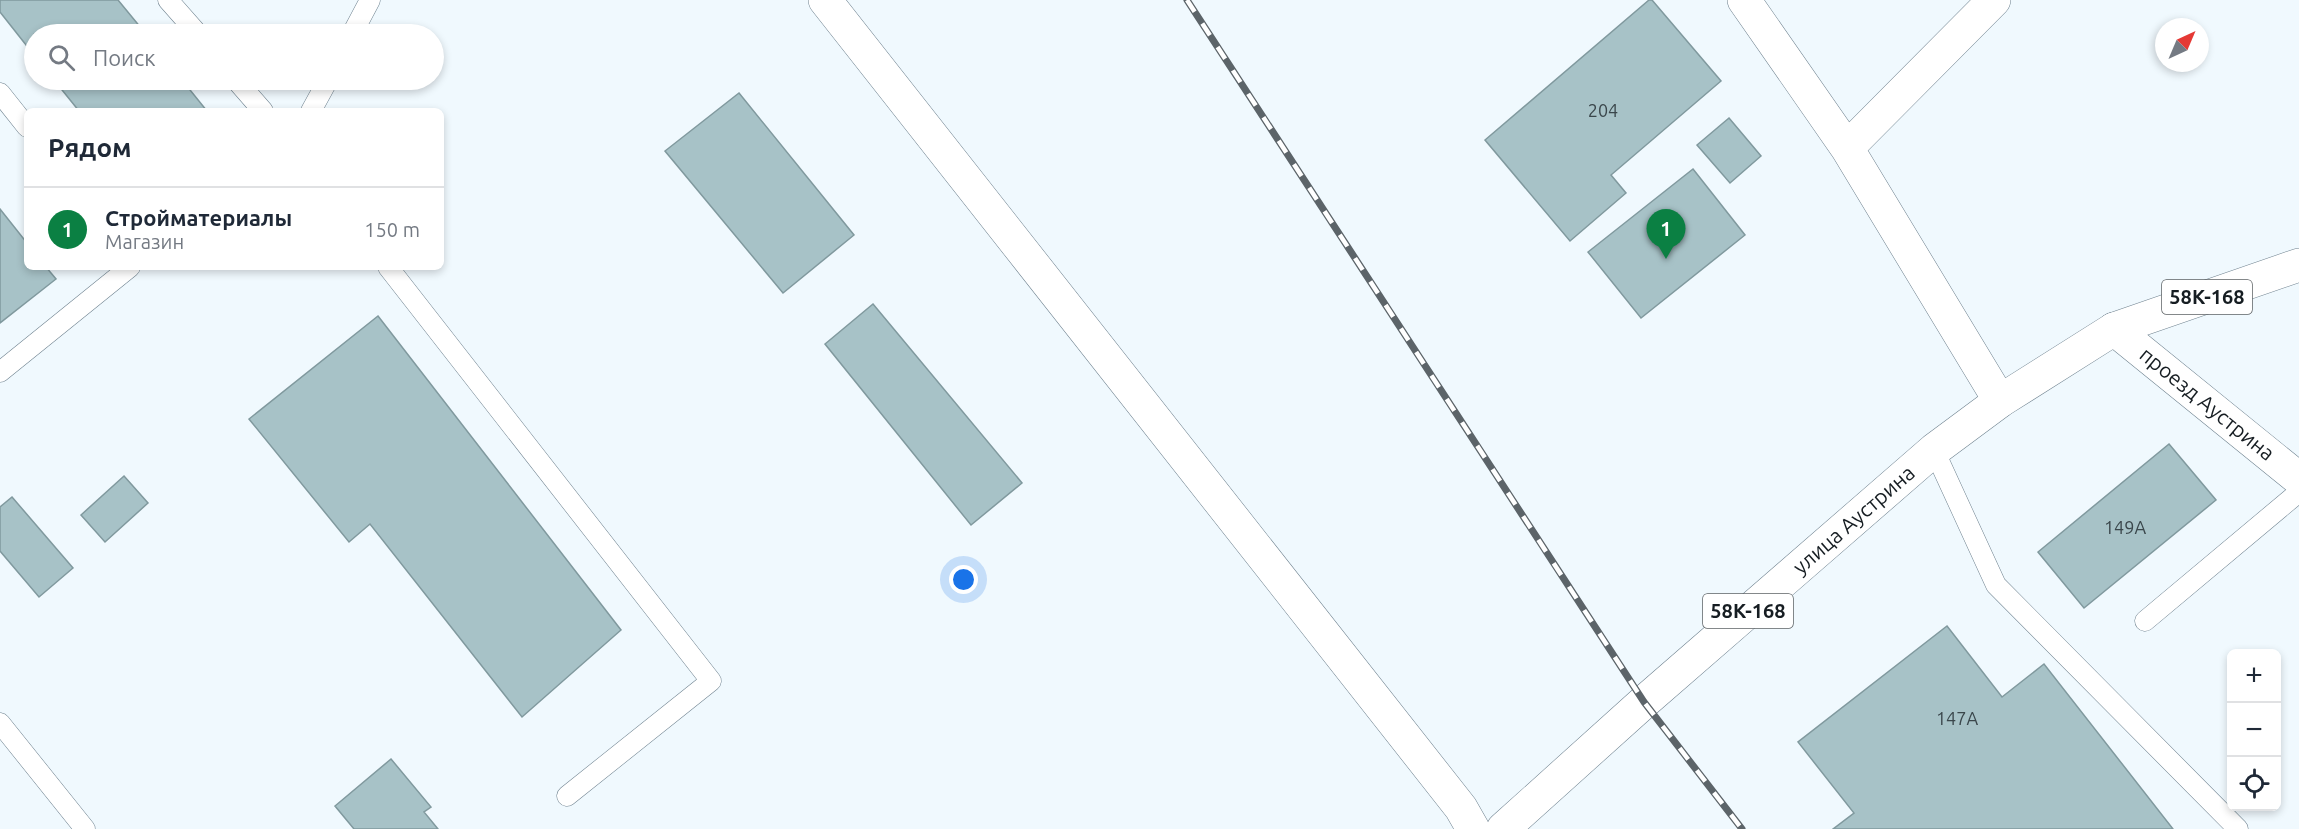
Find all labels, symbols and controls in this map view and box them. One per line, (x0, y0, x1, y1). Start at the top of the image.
north arrow (2155, 18, 2209, 72)
search box (24, 24, 444, 90)
icon: search (45, 41, 78, 74)
text: Поиск (93, 45, 156, 70)
house number: 204 (1588, 100, 1618, 120)
text: Рядом (48, 133, 132, 162)
text: Стройматериалы (105, 205, 292, 230)
pin: 1 (1646, 210, 1686, 259)
text: 1 (62, 218, 73, 241)
text: 150 m (364, 218, 420, 241)
text: Магазин (105, 230, 184, 253)
road number: 58К-168 (2162, 280, 2252, 314)
street label: проезд Аустрина (2135, 342, 2280, 465)
street label: улица Аустрина (1788, 460, 1919, 579)
house number: 149А (2104, 517, 2146, 537)
your location (949, 565, 978, 594)
road number: 58К-168 (1703, 594, 1793, 628)
map controls (2227, 649, 2281, 811)
button: + (2227, 649, 2281, 703)
button: − (2227, 703, 2281, 757)
house number: 147А (1936, 708, 1978, 728)
button: locate (2227, 757, 2281, 811)

